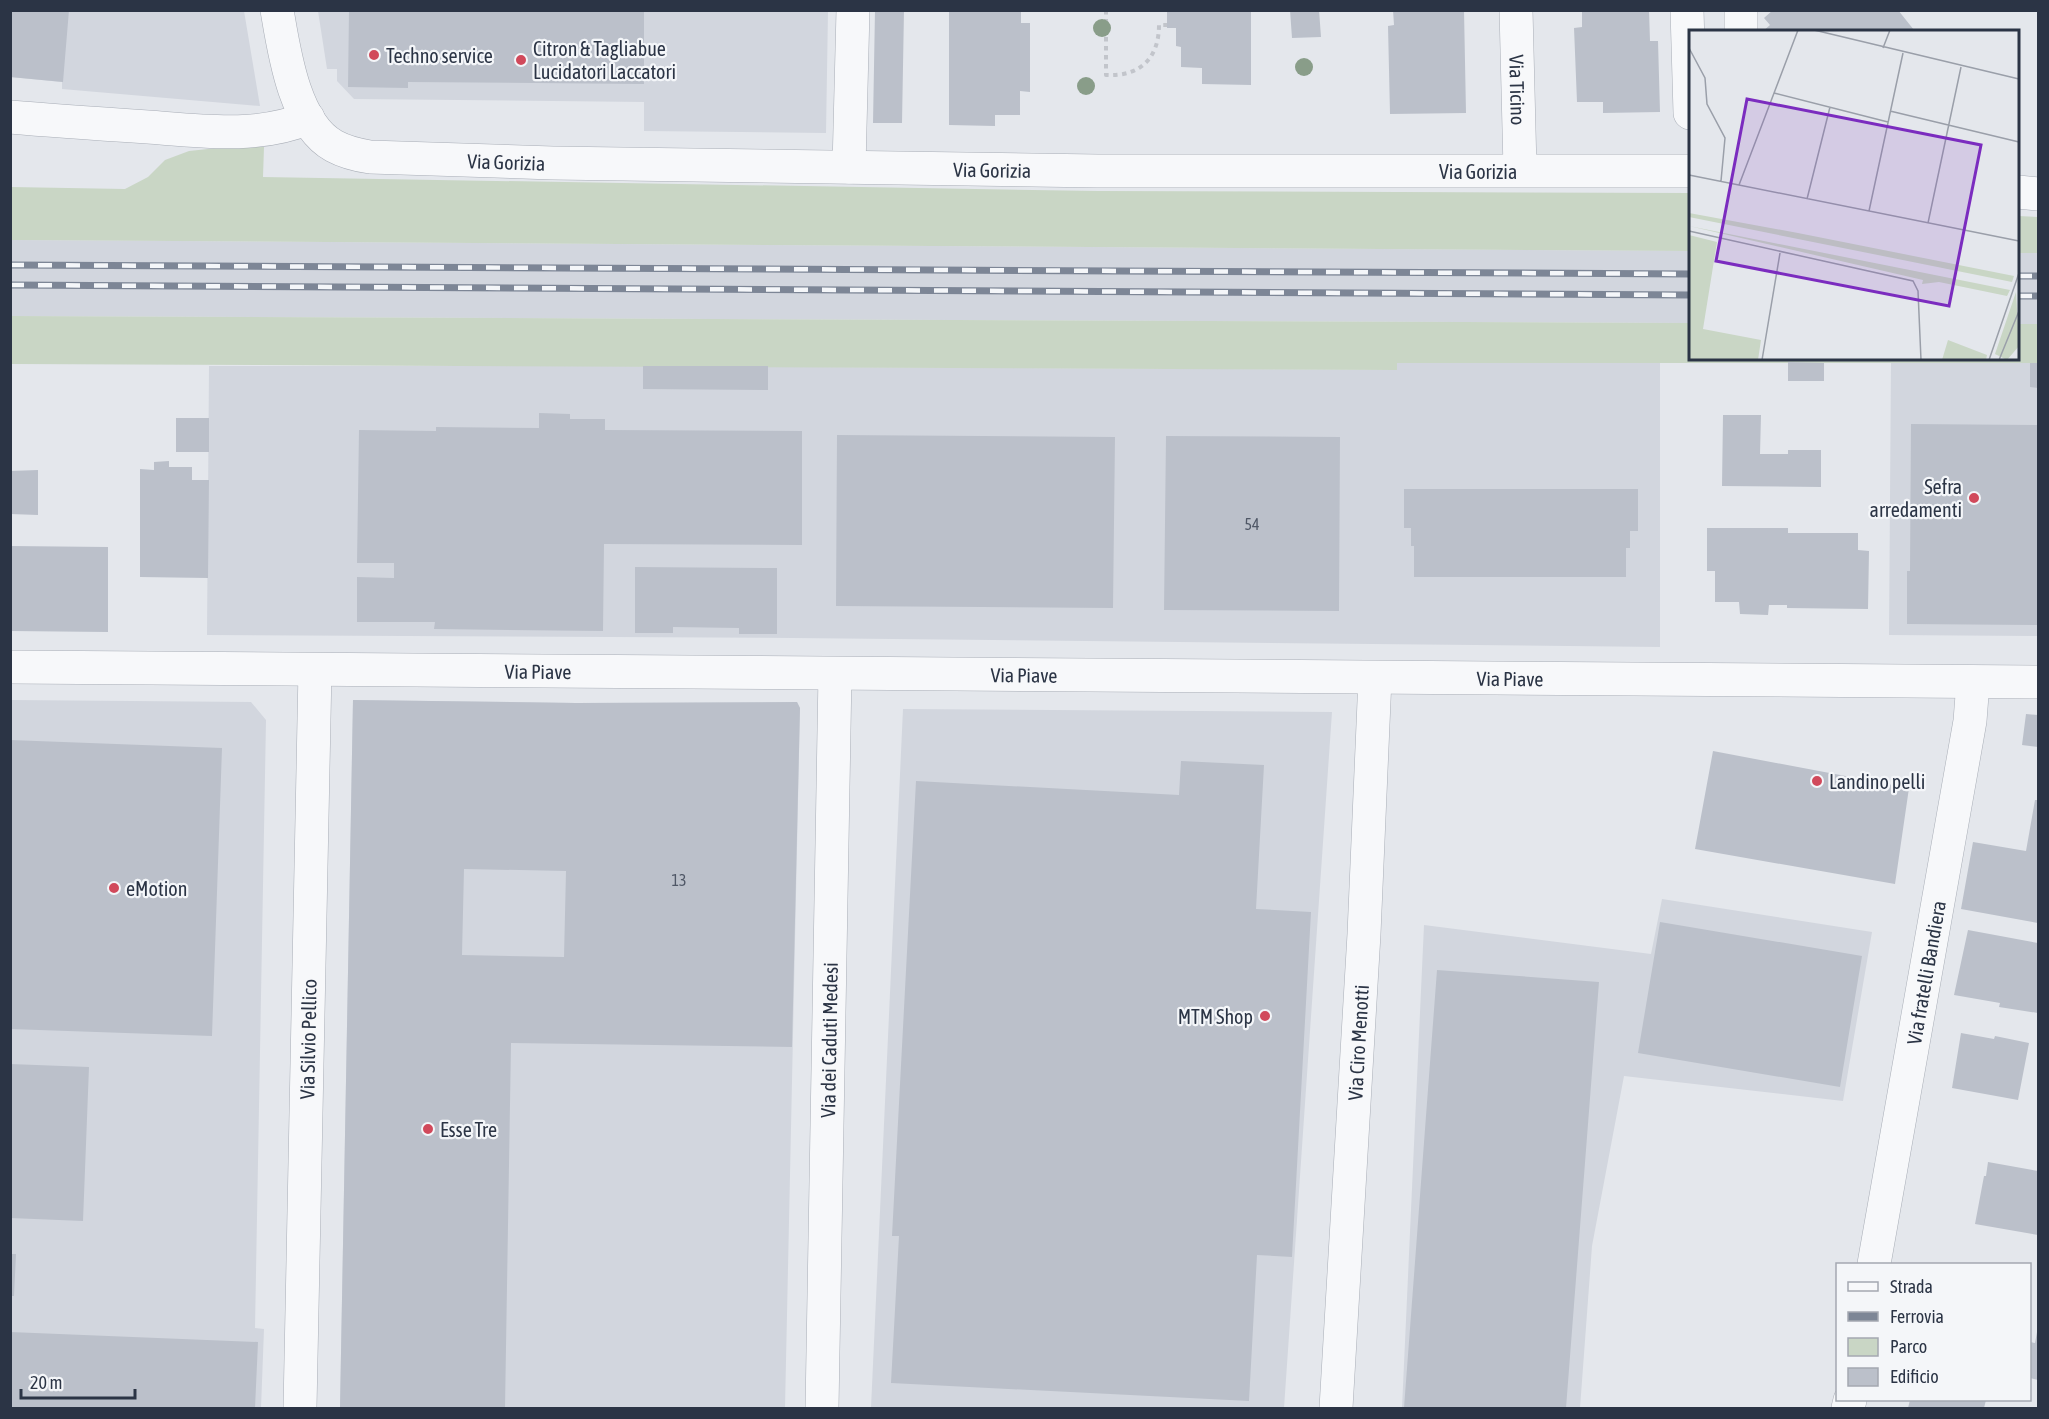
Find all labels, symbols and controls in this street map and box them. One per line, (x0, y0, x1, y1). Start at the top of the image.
inset map (1689, 30, 2019, 360)
place label: Citron & Tagliabue Lucidatori Laccatori (533, 37, 676, 83)
place label: Techno service (386, 44, 493, 67)
marker: Techno service (367, 48, 381, 62)
marker: Citron & Tagliabue Lucidatori Laccatori (514, 53, 528, 67)
street label: Via Ticino (1506, 54, 1530, 126)
street label: Via Gorizia (467, 149, 546, 174)
street label: Via Gorizia (953, 157, 1031, 182)
street label: Via Gorizia (1439, 160, 1517, 183)
place label: Sefra arredamenti (1870, 475, 1962, 521)
marker: Sefra arredamenti (1967, 491, 1981, 505)
house number: 54 (1244, 515, 1260, 533)
street label: Via Piave (504, 659, 572, 683)
street label: Via Piave (990, 663, 1058, 686)
street label: Via Piave (1476, 666, 1544, 690)
place label: Landino pelli (1829, 770, 1925, 793)
marker: Landino pelli (1810, 774, 1824, 788)
house number: 13 (671, 871, 687, 889)
place label: eMotion (126, 877, 187, 900)
marker: eMotion (107, 881, 121, 895)
street label: Via fratelli Bandiera (1902, 899, 1950, 1046)
street label: Via dei Caduti Medesi (816, 962, 841, 1118)
street label: Via Silvio Pellico (295, 979, 320, 1099)
street label: Via Ciro Menotti (1343, 984, 1372, 1101)
place label: MTM Shop (1178, 1005, 1253, 1028)
marker: MTM Shop (1258, 1009, 1272, 1023)
place label: Esse Tre (440, 1118, 497, 1141)
marker: Esse Tre (421, 1122, 435, 1136)
legend (1836, 1263, 2031, 1401)
text: Strada (1890, 1276, 1933, 1297)
text: Ferrovia (1890, 1306, 1944, 1327)
text: Parco (1890, 1336, 1927, 1357)
scale bar (21, 1362, 135, 1400)
text: Edificio (1890, 1366, 1939, 1387)
text: 20 m (30, 1372, 62, 1393)

